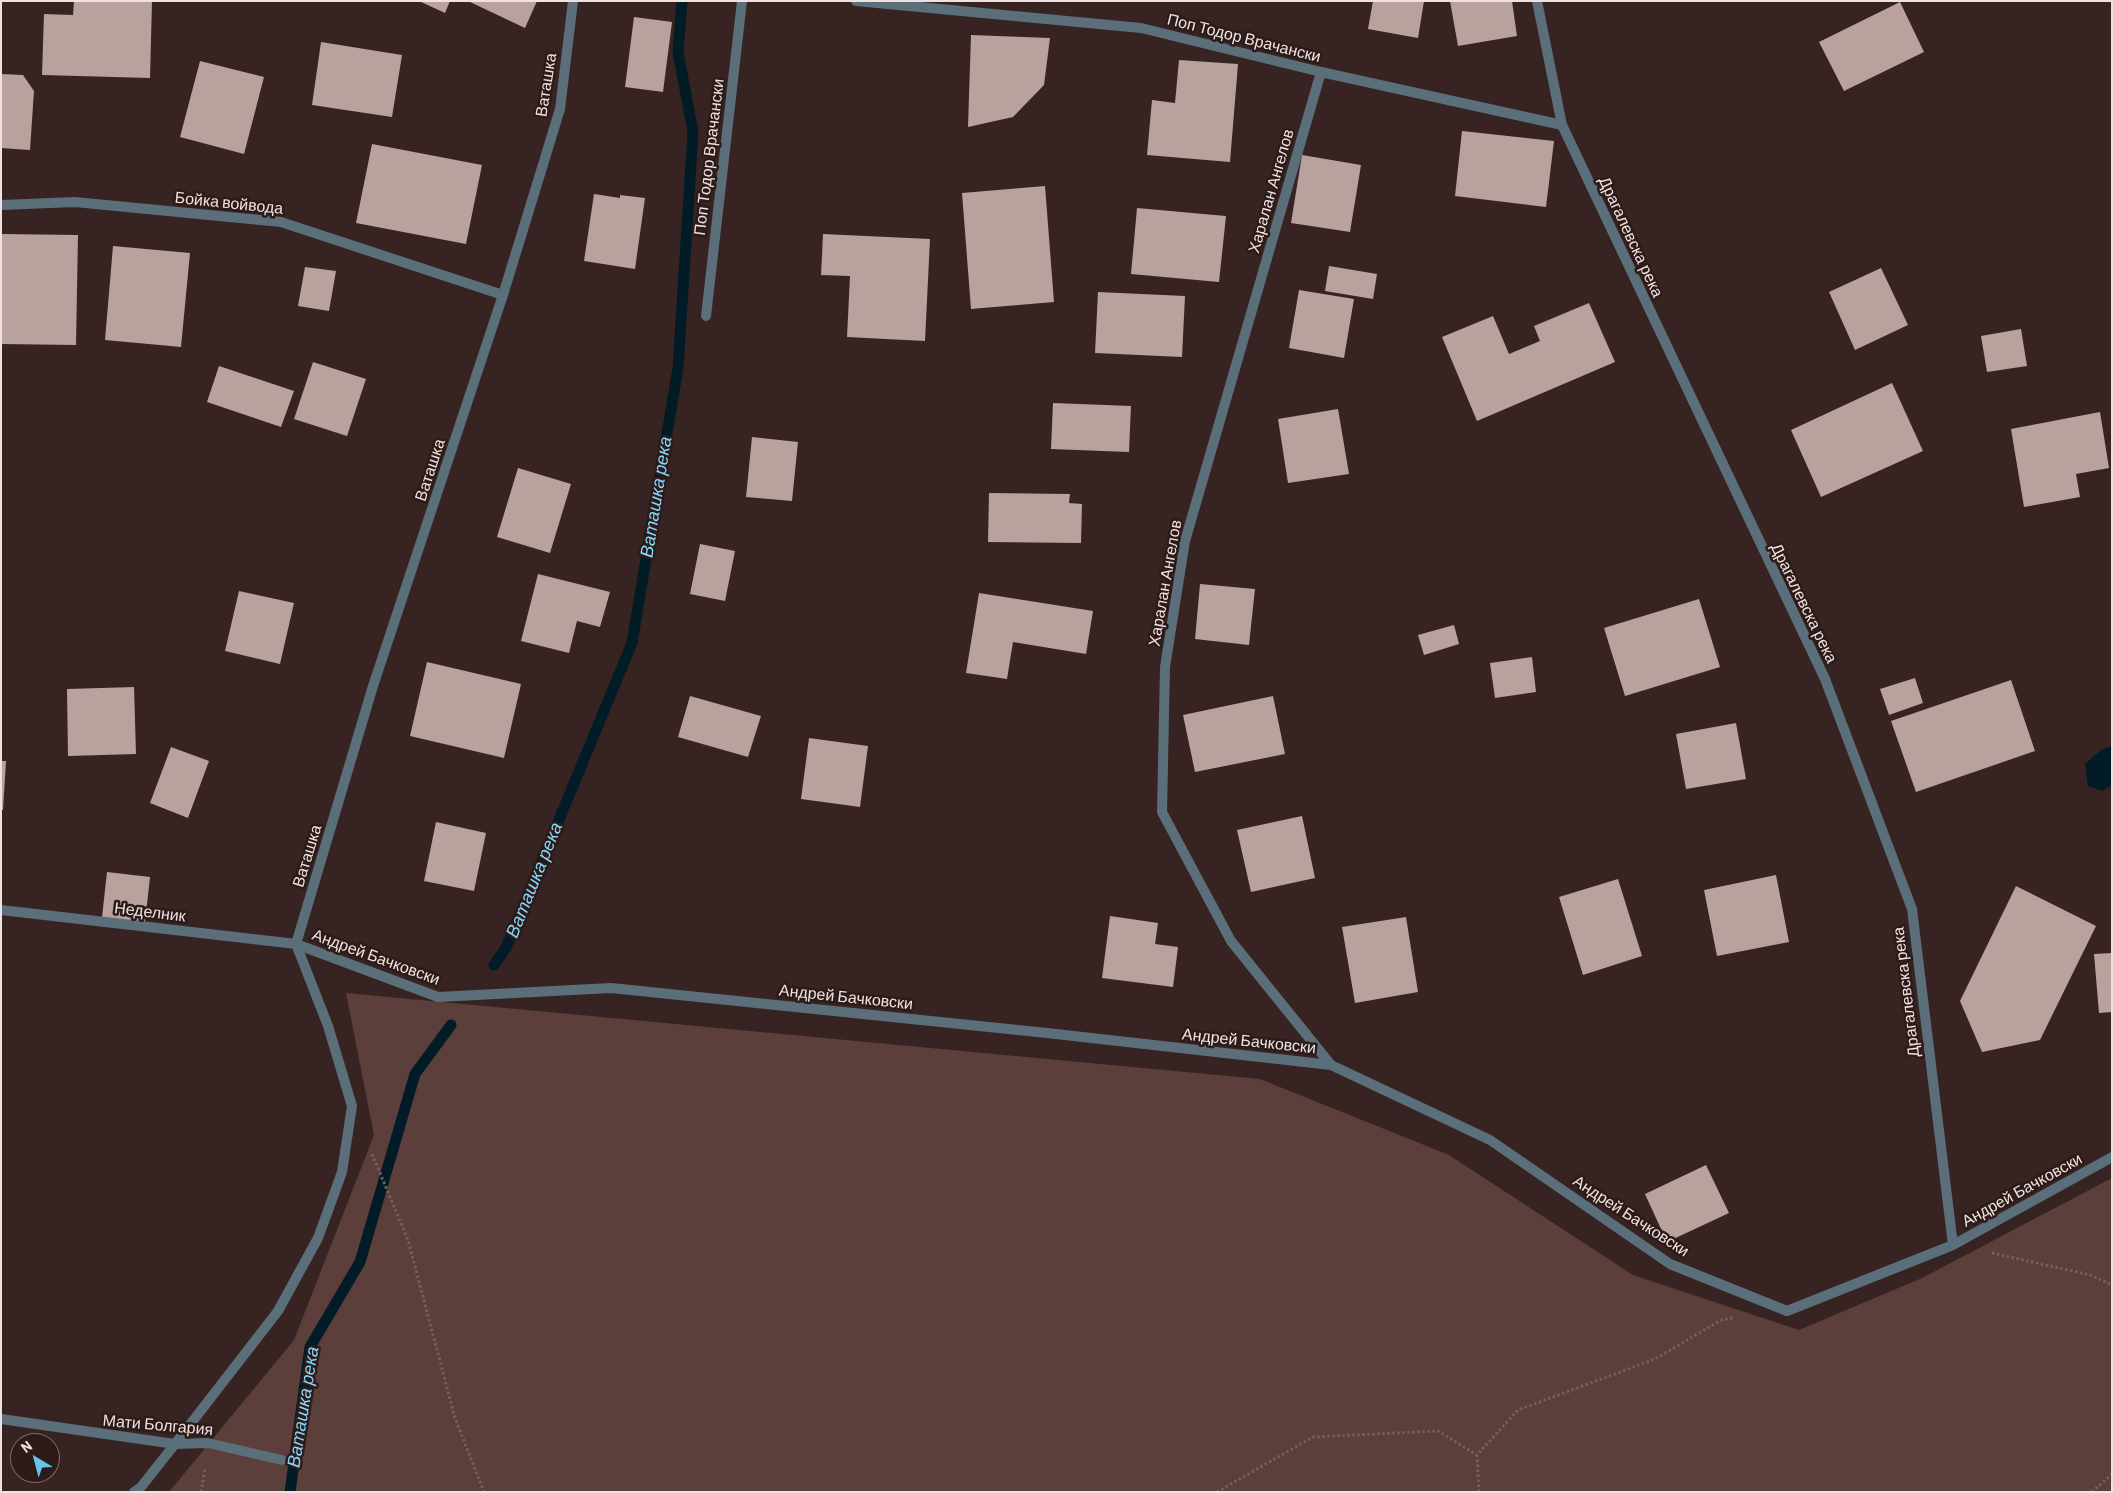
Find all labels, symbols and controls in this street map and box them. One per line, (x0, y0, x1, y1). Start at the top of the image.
street label: Поп Тодор Врачански (1165, 10, 1323, 66)
street label: Ваташка (531, 52, 561, 118)
street label: Поп Тодор Врачански (690, 78, 728, 236)
street label: Харалан Ангелов (1244, 127, 1298, 255)
street label: Драгалевска река (1595, 174, 1667, 300)
street label: Бойка войвода (174, 188, 284, 218)
water label: Ваташка река (636, 435, 676, 559)
street label: Ваташка (411, 436, 449, 504)
street label: Харалан Ангелов (1144, 518, 1186, 648)
street label: Драгалевска река (1767, 540, 1841, 666)
water label: Ваташка река (501, 819, 567, 941)
street label: Ваташка (288, 822, 326, 890)
street label: Неделник (113, 898, 187, 926)
street label: Андрей Бачковски (310, 925, 442, 989)
street label: Драгалевска река (1888, 926, 1924, 1058)
street label: Андрей Бачковски (778, 980, 914, 1014)
street label: Андрей Бачковски (1181, 1024, 1317, 1058)
street label: Андрей Бачковски (1959, 1149, 2085, 1231)
street label: Андрей Бачковски (1569, 1171, 1693, 1261)
water label: Ваташка река (283, 1345, 323, 1469)
street label: Мати Болгария (102, 1411, 214, 1439)
north arrow (10, 1433, 60, 1483)
text: N (17, 1437, 35, 1456)

